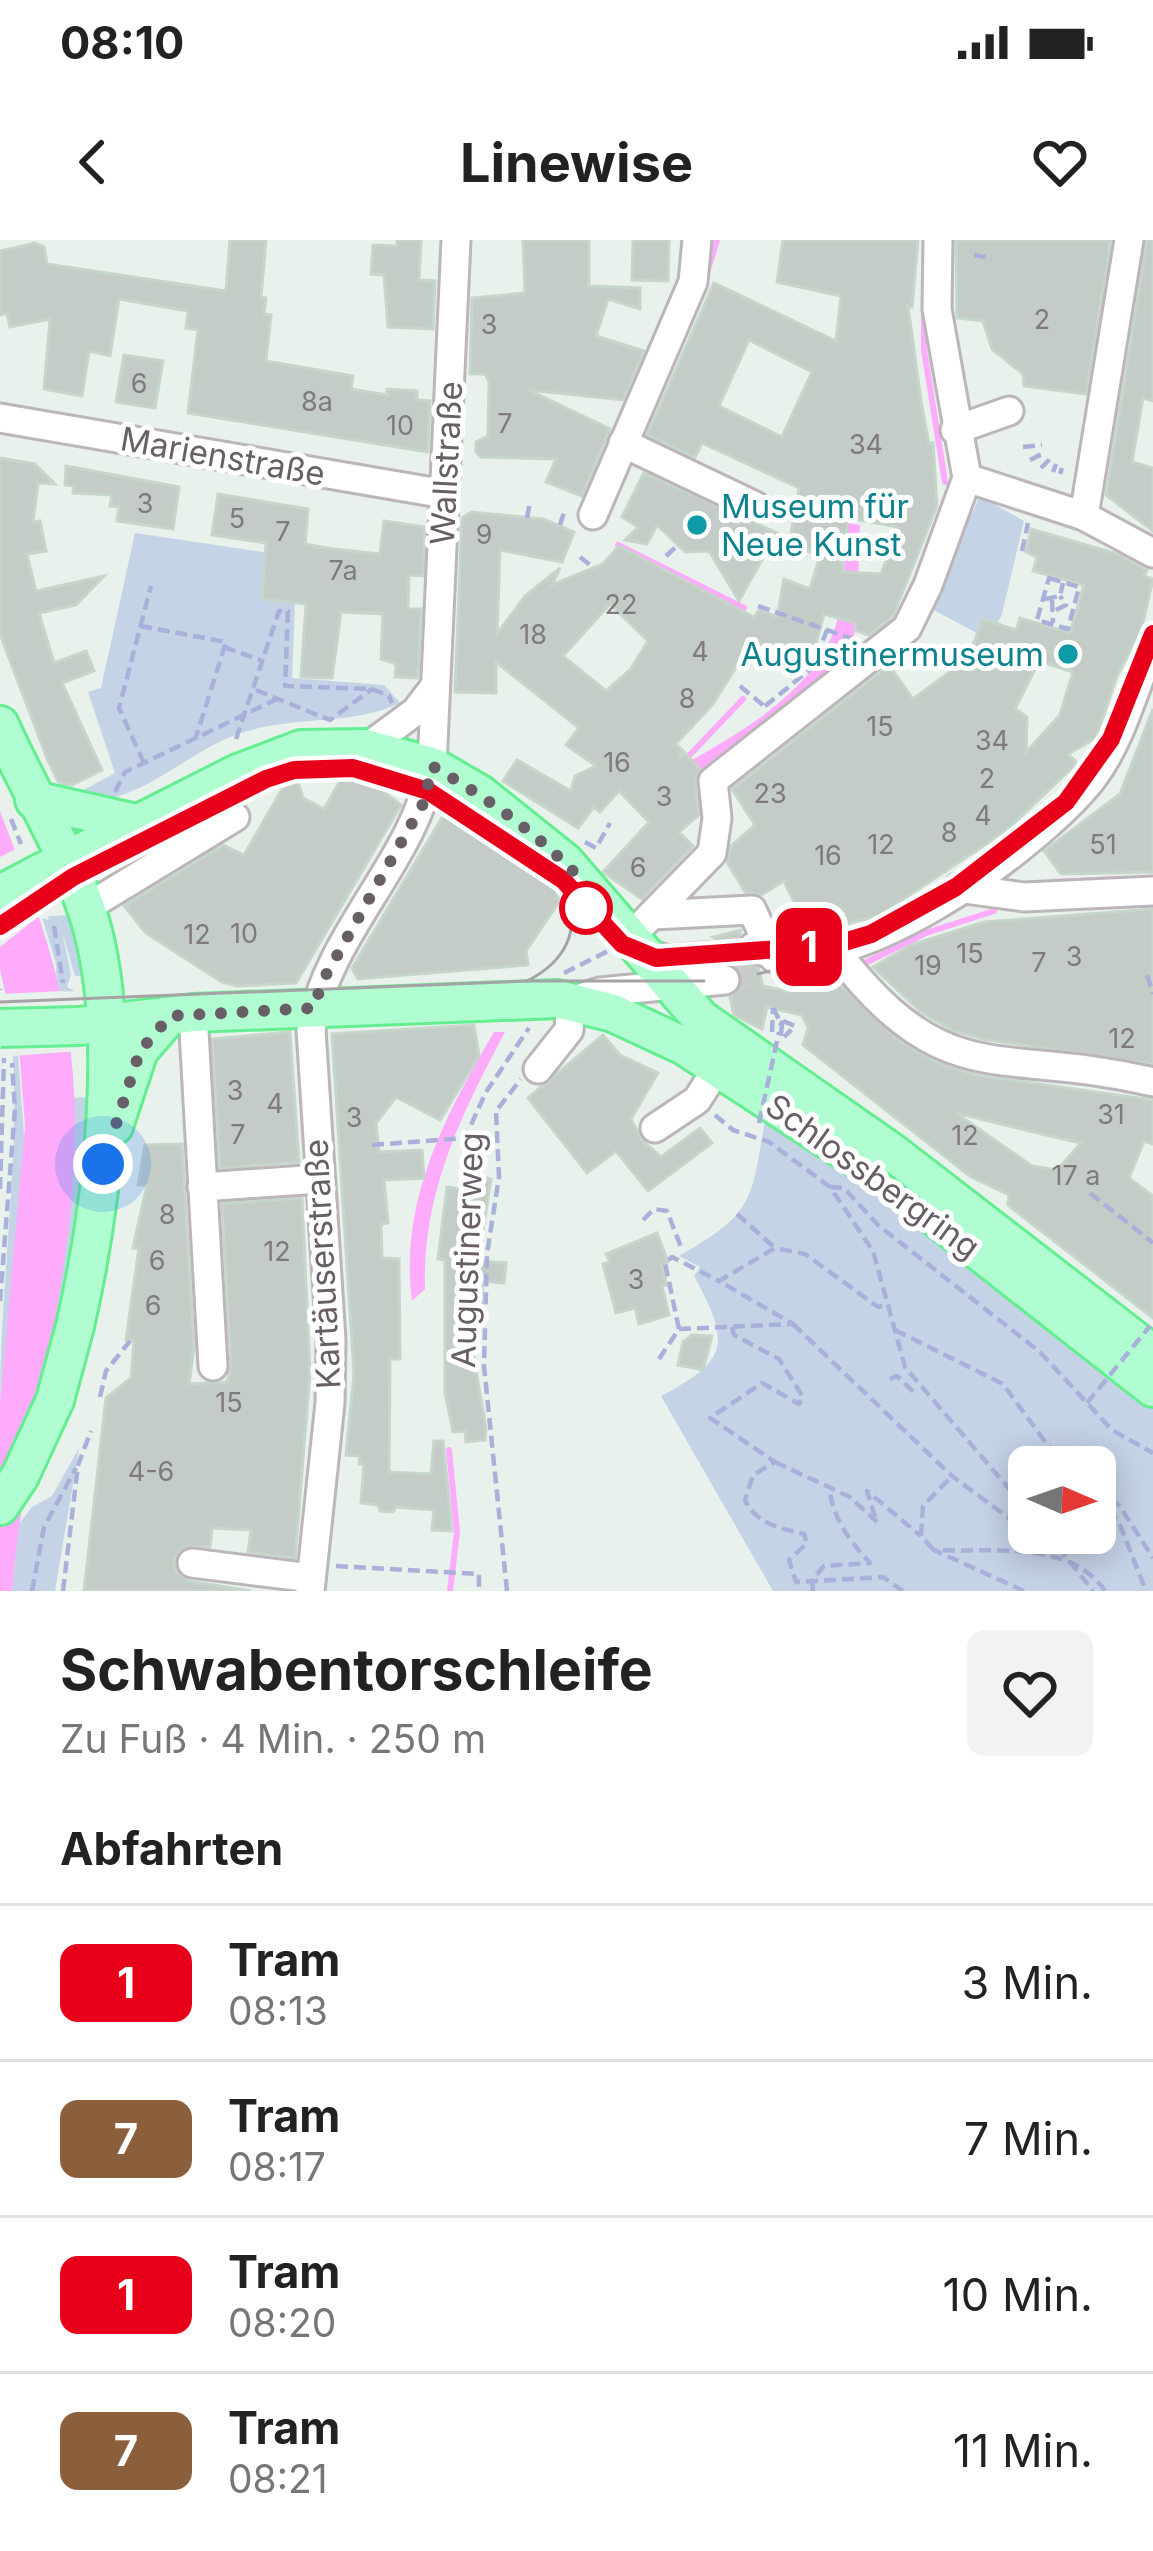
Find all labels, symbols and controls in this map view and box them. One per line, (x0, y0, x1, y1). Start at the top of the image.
text: 08:10 (60, 15, 184, 70)
icon: back (60, 129, 126, 195)
icon: heart (1027, 129, 1093, 195)
text: Linewise (460, 130, 693, 195)
house number: 2 (1034, 303, 1050, 336)
house number: 3 (481, 308, 497, 341)
house number: 6 (131, 367, 147, 400)
street label: Wallstraße (422, 380, 470, 546)
house number: 8a (301, 385, 333, 418)
house number: 7 (497, 407, 513, 440)
house number: 10 (386, 409, 414, 442)
street label: Marienstraße (118, 418, 328, 494)
house number: 34 (849, 428, 883, 461)
place label: Museum für Neue Kunst (721, 486, 909, 564)
house number: 3 (137, 487, 153, 520)
house number: 5 (229, 502, 245, 535)
marker: Museum für Neue Kunst (684, 512, 710, 538)
house number: 7 (275, 515, 291, 548)
house number: 9 (476, 518, 492, 551)
house number: 7a (328, 554, 358, 587)
house number: 22 (605, 588, 637, 621)
house number: 18 (519, 618, 547, 651)
place label: Augustinermuseum (741, 634, 1044, 674)
house number: 4 (691, 635, 709, 668)
marker: Augustinermuseum (1055, 641, 1081, 667)
house number: 8 (679, 682, 695, 715)
house number: 15 (866, 710, 894, 743)
house number: 34 (975, 724, 1009, 757)
house number: 16 (603, 746, 631, 779)
house number: 2 (979, 762, 995, 795)
house number: 23 (753, 777, 787, 810)
house number: 3 (656, 780, 672, 813)
house number: 4 (974, 799, 992, 832)
house number: 8 (941, 816, 957, 849)
house number: 12 (867, 828, 895, 861)
house number: 51 (1089, 828, 1117, 861)
house number: 16 (814, 839, 842, 872)
house number: 6 (630, 851, 646, 884)
unlabelled marker (561, 883, 611, 933)
line badge: 1 (770, 908, 848, 986)
house number: 10 (230, 917, 258, 950)
house number: 12 (183, 918, 211, 951)
text: 1 (800, 921, 818, 972)
house number: 15 (956, 937, 984, 970)
house number: 3 (1066, 940, 1082, 973)
house number: 7 (1031, 946, 1047, 979)
house number: 19 (914, 949, 942, 982)
house number: 12 (1108, 1022, 1136, 1055)
house number: 3 (227, 1074, 243, 1107)
street label: Schlossbergring (758, 1085, 988, 1267)
house number: 4 (266, 1087, 284, 1120)
house number: 31 (1097, 1098, 1125, 1131)
house number: 3 (346, 1101, 362, 1134)
house number: 7 (230, 1118, 246, 1151)
house number: 12 (951, 1119, 979, 1152)
street label: Augustinerweg (443, 1132, 491, 1368)
your location (73, 1134, 133, 1194)
street label: Kartäuserstraße (295, 1138, 349, 1390)
house number: 17 a (1051, 1159, 1101, 1192)
house number: 8 (159, 1198, 175, 1231)
house number: 12 (263, 1235, 291, 1268)
house number: 6 (149, 1244, 165, 1277)
house number: 3 (628, 1263, 644, 1296)
house number: 6 (145, 1289, 161, 1322)
house number: 15 (215, 1386, 243, 1419)
north arrow (1008, 1446, 1116, 1554)
map controls (1008, 1446, 1116, 1554)
house number: 4-6 (128, 1455, 174, 1488)
button: heart (967, 1630, 1093, 1756)
text: Schwabentorschleife (60, 1635, 653, 1704)
text: Zu Fuß · 4 Min. · 250 m (60, 1715, 486, 1762)
text: Abfahrten (60, 1821, 283, 1876)
text: Tram (228, 1932, 340, 1987)
text: 3 Min. (961, 1955, 1093, 2010)
text: 1 (117, 1957, 135, 2008)
text: 08:13 (228, 1987, 328, 2034)
text: Tram (228, 2088, 340, 2143)
text: 7 Min. (964, 2111, 1093, 2166)
text: 7 (114, 2113, 138, 2164)
text: 08:17 (228, 2143, 326, 2190)
text: Tram (228, 2244, 340, 2299)
text: 10 Min. (943, 2267, 1093, 2322)
text: 1 (117, 2269, 135, 2320)
text: 08:20 (228, 2299, 336, 2346)
text: Tram (228, 2400, 340, 2455)
text: 11 Min. (953, 2423, 1093, 2478)
text: 7 (114, 2425, 138, 2476)
text: 08:21 (228, 2455, 328, 2502)

